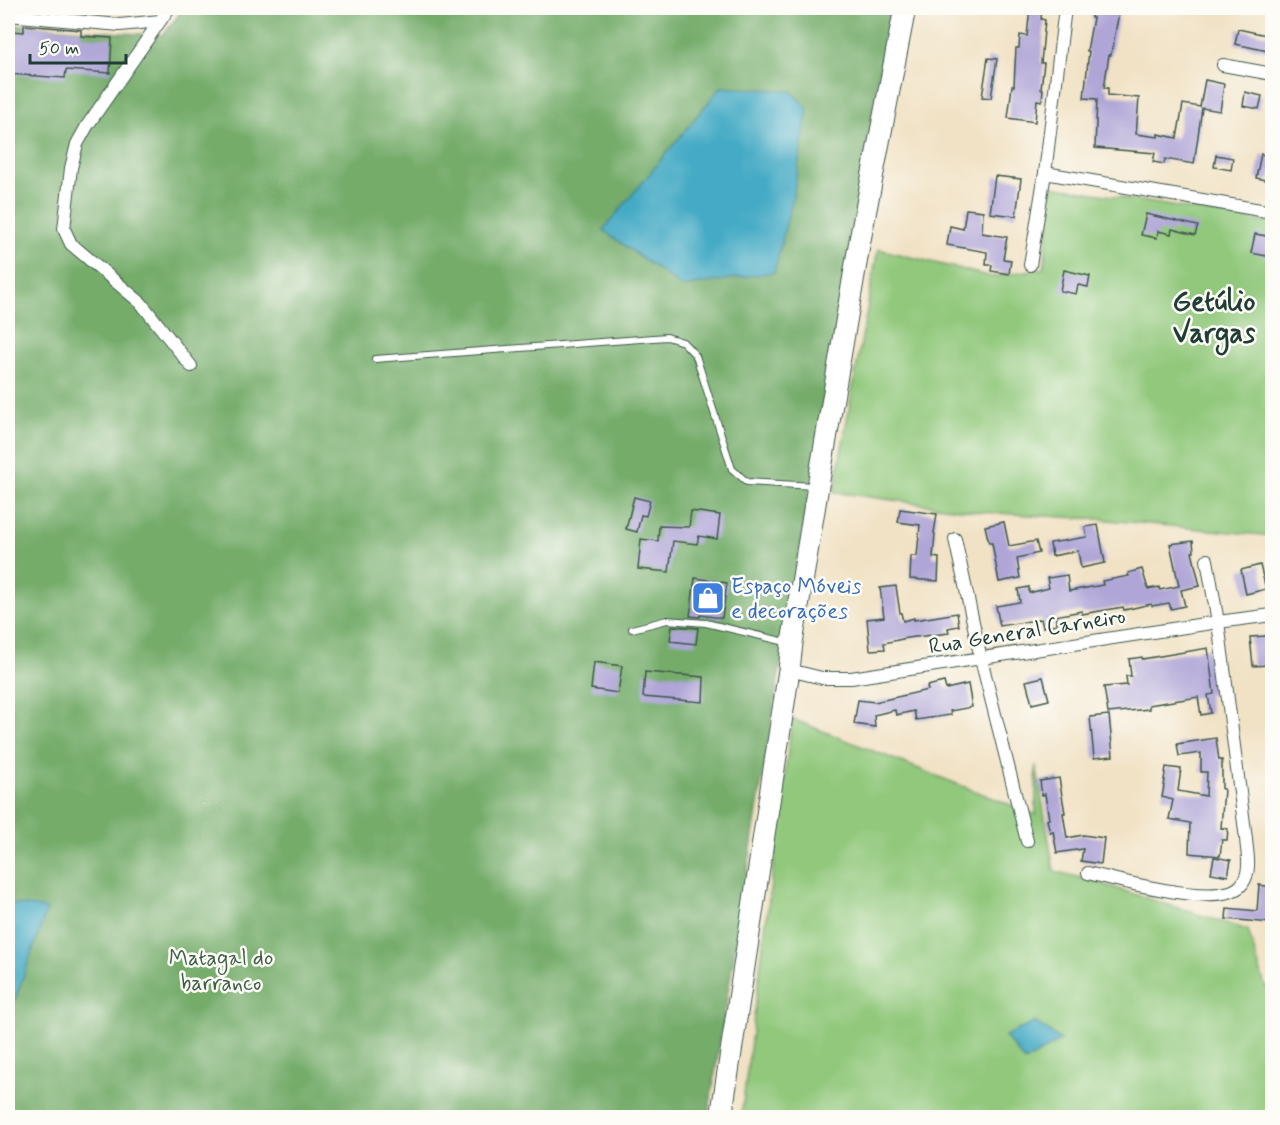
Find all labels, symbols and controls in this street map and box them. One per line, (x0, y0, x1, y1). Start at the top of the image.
scale bar (30, 27, 126, 65)
text: 50 m (39, 37, 79, 61)
district label: Getúlio Vargas (1172, 284, 1256, 356)
place label: Espaço Móveis e decorações (731, 573, 861, 626)
shop icon: Espaço Móveis e decorações (690, 580, 726, 616)
street label: Rua General Carneiro (927, 603, 1128, 661)
park label: Matagal do barranco (169, 945, 273, 998)

